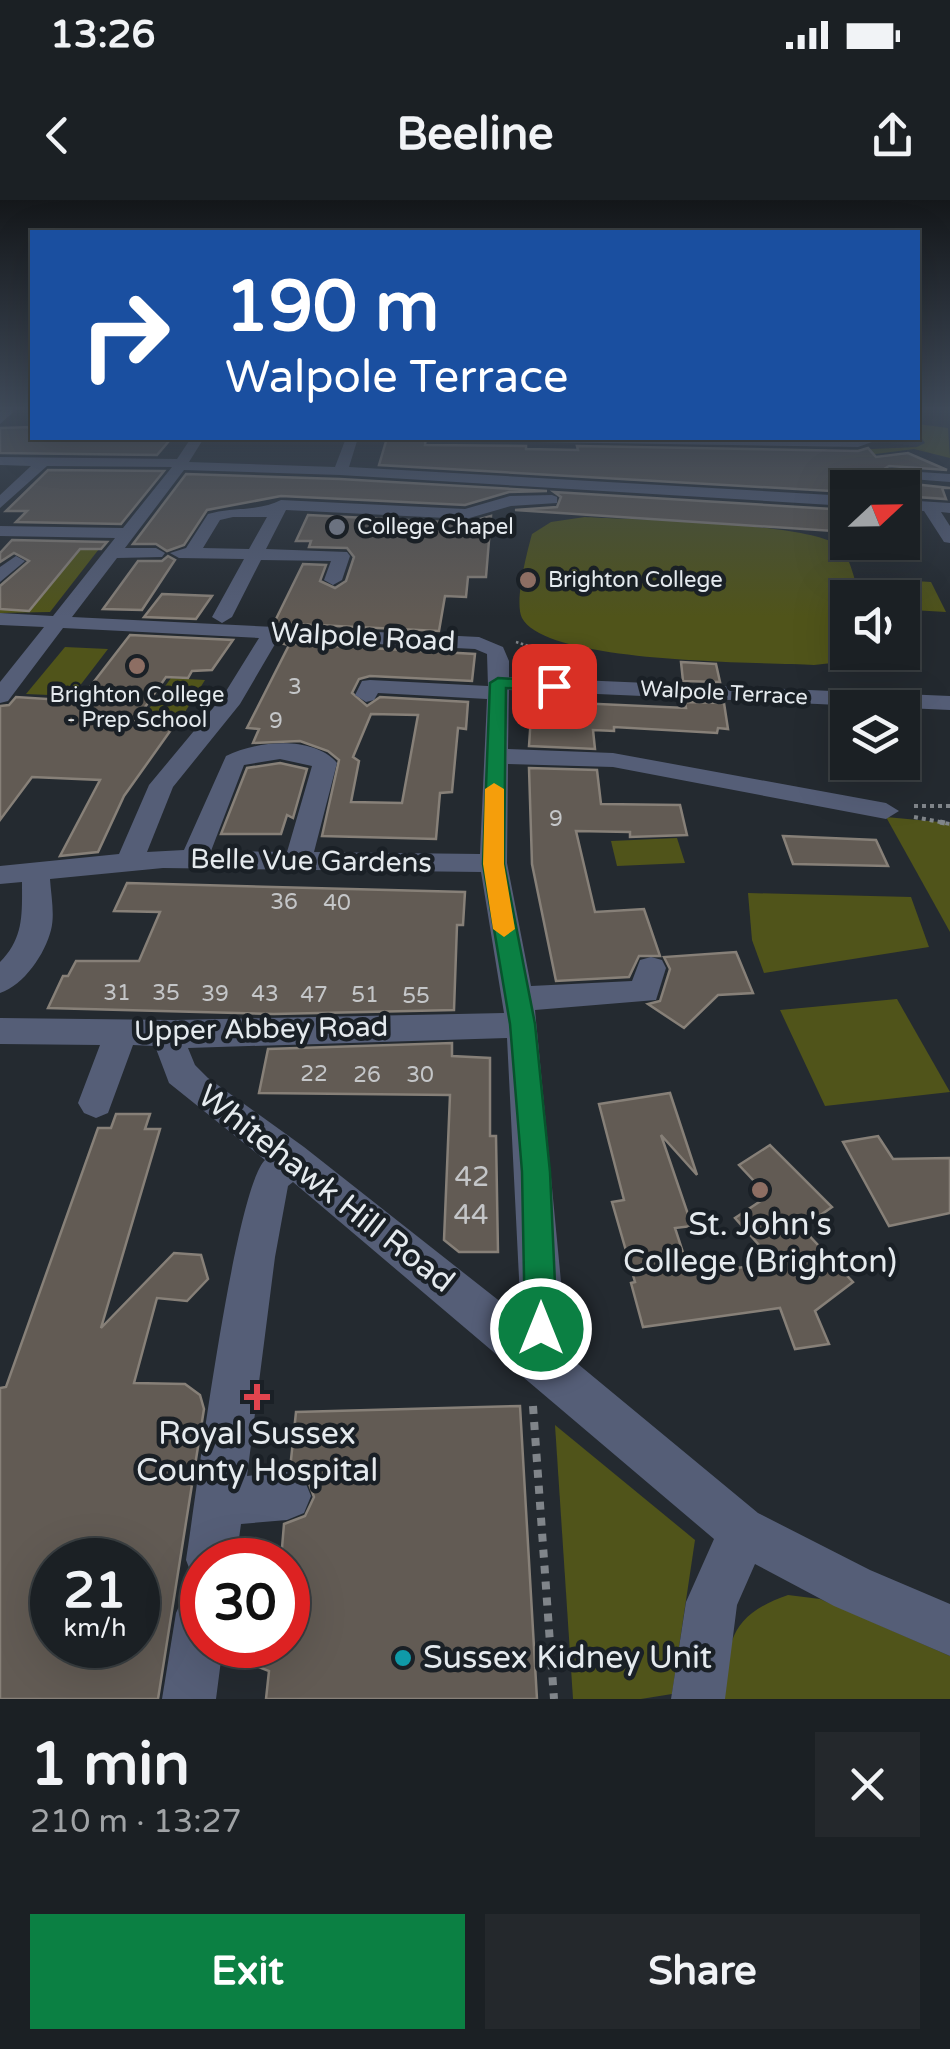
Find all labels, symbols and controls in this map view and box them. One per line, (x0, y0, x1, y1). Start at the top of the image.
text: 13:26 (50, 12, 155, 58)
icon: back (30, 108, 85, 163)
text: Beeline (396, 108, 554, 162)
icon: share (865, 108, 920, 163)
text: 190 m (225, 266, 439, 350)
icon: right (60, 270, 190, 400)
text: Walpole Terrace (225, 351, 568, 405)
north arrow (830, 470, 920, 560)
map controls (830, 470, 920, 780)
place label: College Chapel (357, 514, 514, 540)
marker: College Chapel (326, 516, 348, 538)
place label: Brighton College (548, 567, 723, 593)
marker: Brighton College (517, 569, 539, 591)
button: sound (830, 580, 920, 670)
street label: Walpole Road (270, 615, 456, 659)
pin (512, 644, 597, 729)
marker: Brighton College - Prep School (126, 655, 148, 677)
icon: arrive (527, 659, 582, 714)
house number: 3 (288, 674, 302, 700)
street label: Walpole Terrace (639, 676, 809, 710)
place label: Brighton College - Prep School (50, 682, 224, 733)
button: layers (830, 690, 920, 780)
house number: 9 (269, 708, 283, 734)
house number: 9 (549, 806, 563, 832)
street label: Belle Vue Gardens (190, 842, 432, 880)
house number: 36 (270, 889, 298, 915)
house number: 40 (323, 890, 351, 916)
house number: 31 (103, 980, 131, 1006)
house number: 35 (152, 980, 180, 1006)
house number: 39 (201, 981, 229, 1007)
house number: 43 (251, 981, 279, 1007)
house number: 47 (300, 982, 328, 1008)
house number: 51 (351, 982, 379, 1008)
house number: 55 (402, 983, 430, 1009)
street label: Upper Abbey Road (134, 1010, 388, 1048)
house number: 22 (300, 1061, 328, 1087)
house number: 26 (353, 1062, 381, 1088)
house number: 30 (406, 1062, 434, 1088)
street label: Whitehawk Hill Road (190, 1077, 462, 1301)
house number: 42 (454, 1160, 490, 1194)
marker: St. John's College (Brighton) (749, 1179, 771, 1201)
house number: 44 (453, 1198, 489, 1232)
place label: St. John's College (Brighton) (623, 1206, 897, 1281)
position arrow (489, 1277, 593, 1381)
marker: Royal Sussex County Hospital (244, 1384, 270, 1410)
place label: Royal Sussex County Hospital (136, 1415, 378, 1490)
speed limit sign: 30 (180, 1538, 310, 1668)
text: 21 (64, 1561, 126, 1621)
text: km/h (64, 1613, 126, 1643)
place label: Sussex Kidney Unit (423, 1639, 712, 1677)
marker: Sussex Kidney Unit (392, 1647, 414, 1669)
text: 1 min (30, 1729, 190, 1801)
button: close (815, 1732, 920, 1837)
text: 210 m · 13:27 (30, 1803, 242, 1841)
button: Exit (30, 1914, 465, 2029)
button: Share (485, 1914, 920, 2029)

